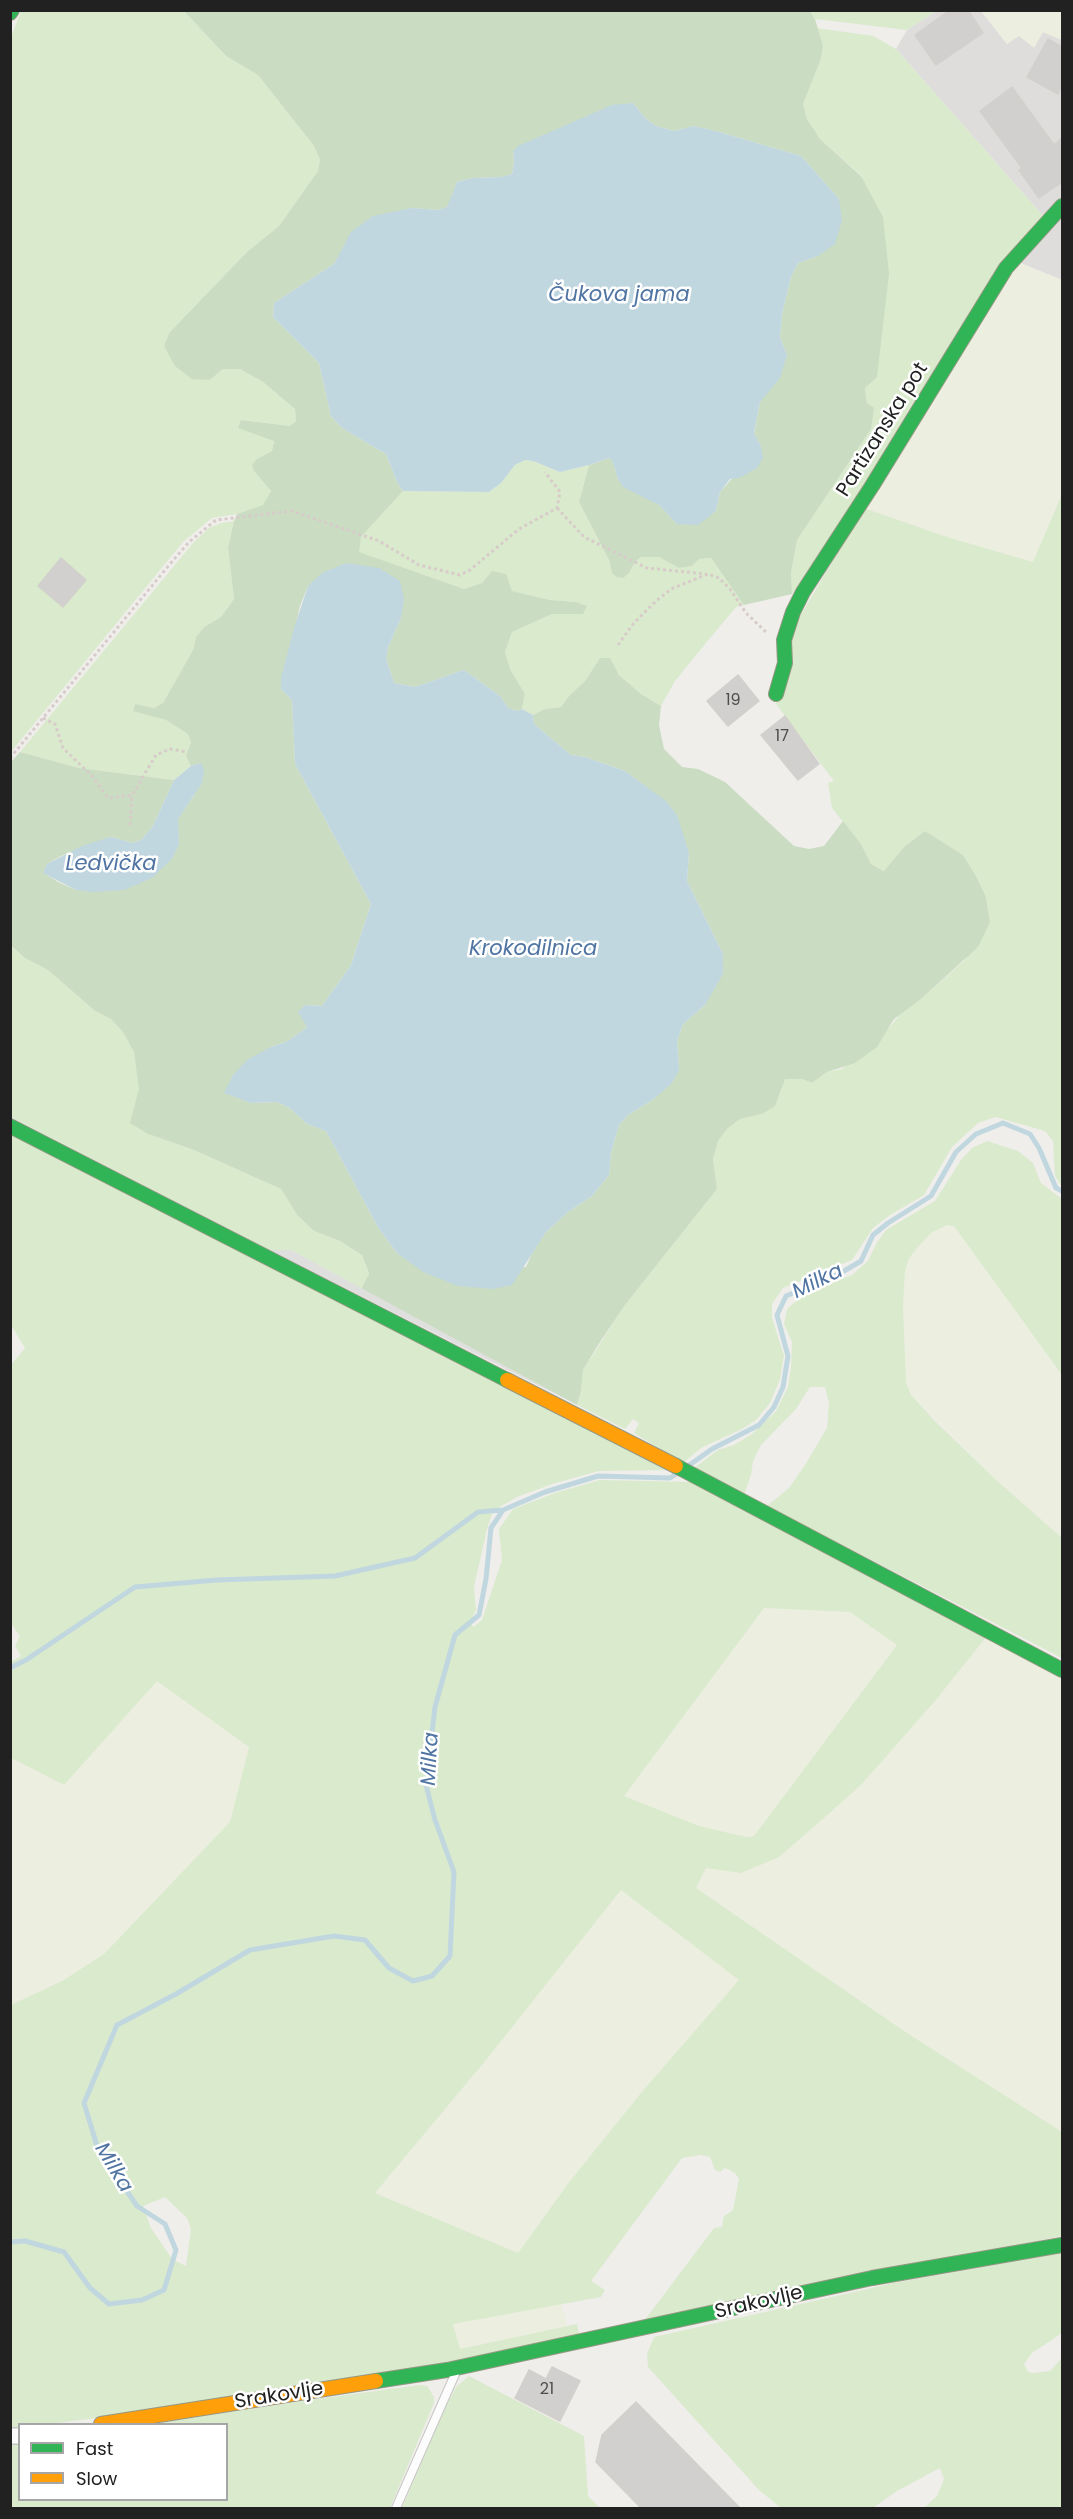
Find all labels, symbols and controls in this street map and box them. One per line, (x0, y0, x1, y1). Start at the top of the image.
water label: Čukova jama (548, 283, 690, 309)
street label: Partizanska pot (832, 359, 934, 501)
house number: 19 (725, 691, 741, 711)
house number: 17 (775, 727, 789, 747)
water label: Ledvička (66, 852, 156, 878)
water label: Krokodilnica (469, 937, 597, 963)
water label: Milka (788, 1259, 848, 1305)
water label: Milka (417, 1732, 445, 1786)
water label: Milka (88, 2139, 138, 2197)
street label: Srakovlje (713, 2281, 805, 2325)
street label: Srakovlje (233, 2377, 325, 2415)
house number: 21 (540, 2380, 554, 2400)
legend (18, 2423, 228, 2501)
text: Fast (76, 2436, 113, 2461)
text: Slow (76, 2466, 117, 2491)

